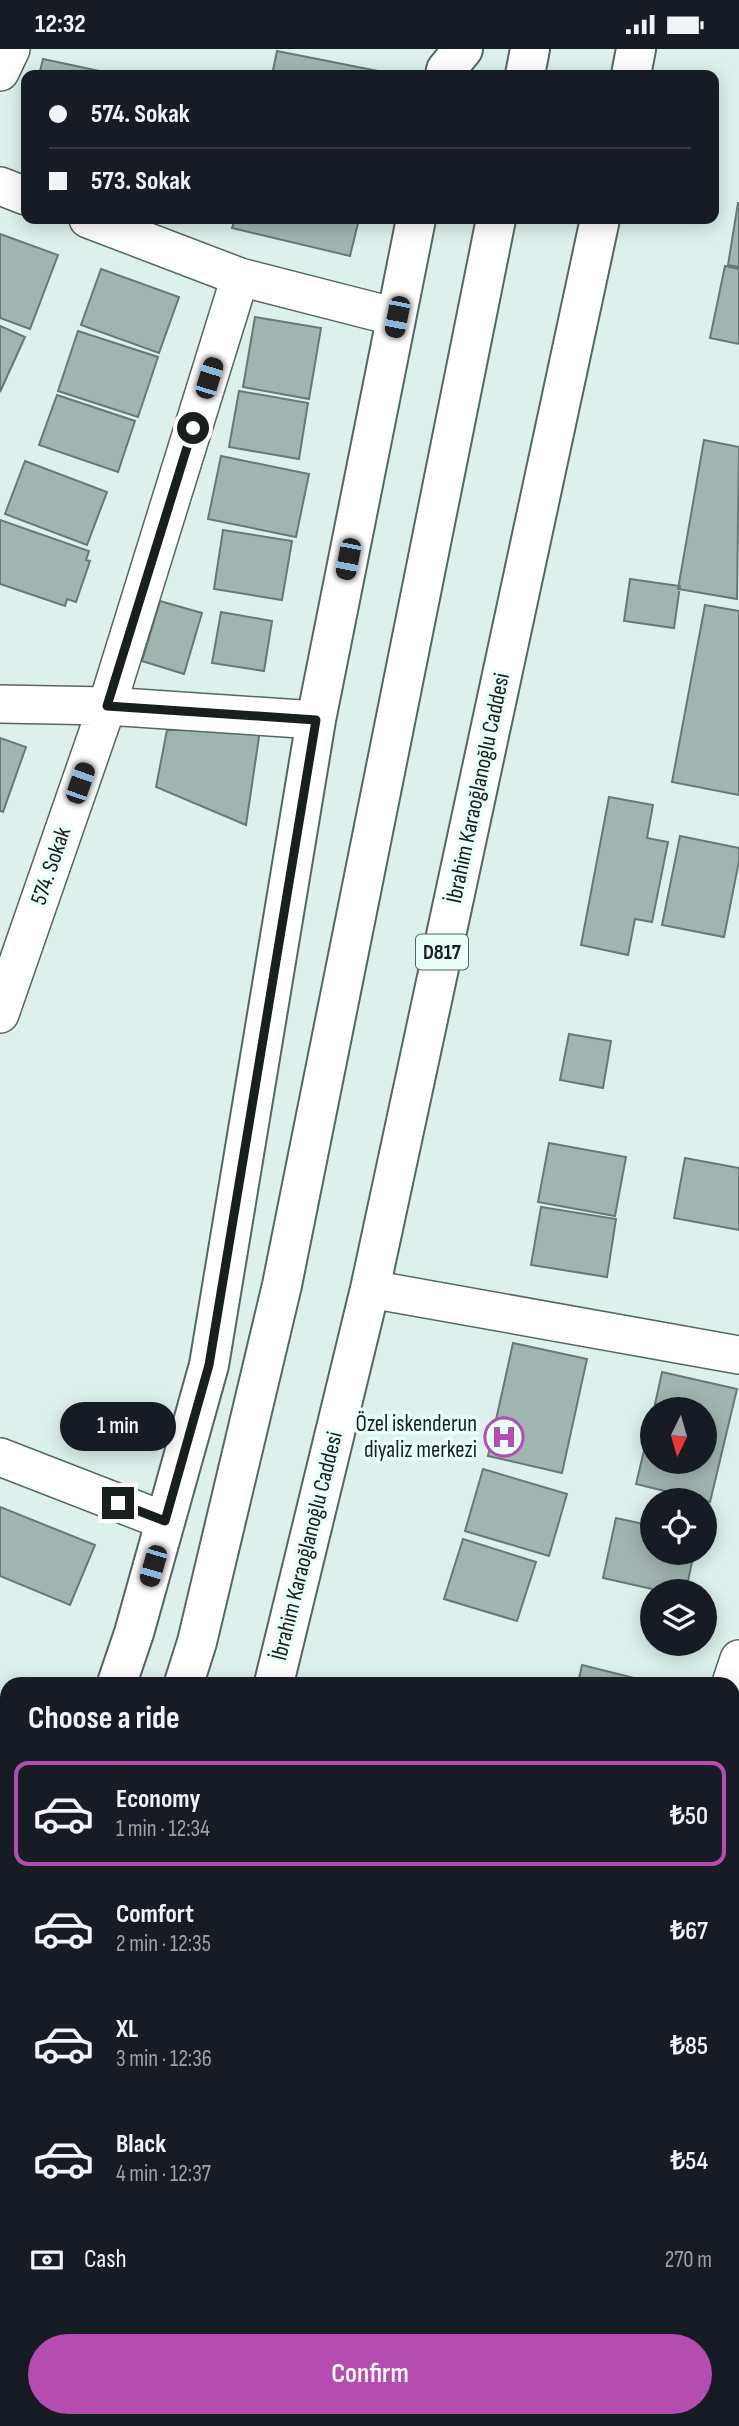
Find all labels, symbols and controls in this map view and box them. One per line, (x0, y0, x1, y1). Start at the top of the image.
text: 12:32 (35, 9, 86, 40)
text: 574. Sokak (91, 99, 190, 130)
text: 573. Sokak (91, 166, 191, 197)
car (383, 294, 412, 340)
car (193, 355, 226, 401)
route start (177, 412, 209, 444)
car (334, 536, 363, 582)
street label: İbrahim Karaoğlanoğlu Caddesi (440, 670, 516, 906)
car (64, 760, 97, 806)
street label: 574. Sokak (25, 823, 77, 909)
road number: D817 (416, 935, 468, 969)
north arrow (640, 1397, 718, 1473)
map controls (640, 1397, 717, 1656)
callout: 1 min (60, 1401, 176, 1451)
place label: Özel iskenderun diyaliz merkezi (356, 1410, 477, 1464)
text: 1 min (97, 1412, 139, 1440)
hospital icon: Özel iskenderun diyaliz merkezi (483, 1416, 525, 1458)
street label: İbrahim Karaoğlanoğlu Caddesi (265, 1429, 349, 1663)
route end (102, 1487, 134, 1519)
button: locate (640, 1488, 717, 1565)
car (138, 1543, 169, 1589)
button: layers (640, 1579, 717, 1656)
text: Choose a ride (28, 1699, 180, 1738)
icon: car (32, 1782, 95, 1845)
text: Economy (116, 1784, 200, 1815)
text: ₺50 (670, 1801, 708, 1832)
text: 1 min · 12:34 (116, 1815, 210, 1843)
icon: car (32, 1897, 95, 1960)
text: Comfort (116, 1899, 194, 1930)
text: ₺67 (670, 1916, 708, 1947)
text: 2 min · 12:35 (116, 1930, 211, 1958)
icon: car (32, 2012, 95, 2075)
text: XL (116, 2014, 138, 2045)
text: ₺85 (670, 2031, 708, 2062)
text: 3 min · 12:36 (116, 2045, 212, 2073)
icon: car (32, 2127, 95, 2190)
text: Black (116, 2129, 166, 2160)
text: ₺54 (670, 2146, 708, 2177)
text: 4 min · 12:37 (116, 2160, 211, 2188)
icon: cash (28, 2241, 66, 2279)
text: Cash (84, 2244, 127, 2275)
text: 270 m (665, 2246, 712, 2274)
button: Confirm (28, 2334, 712, 2414)

